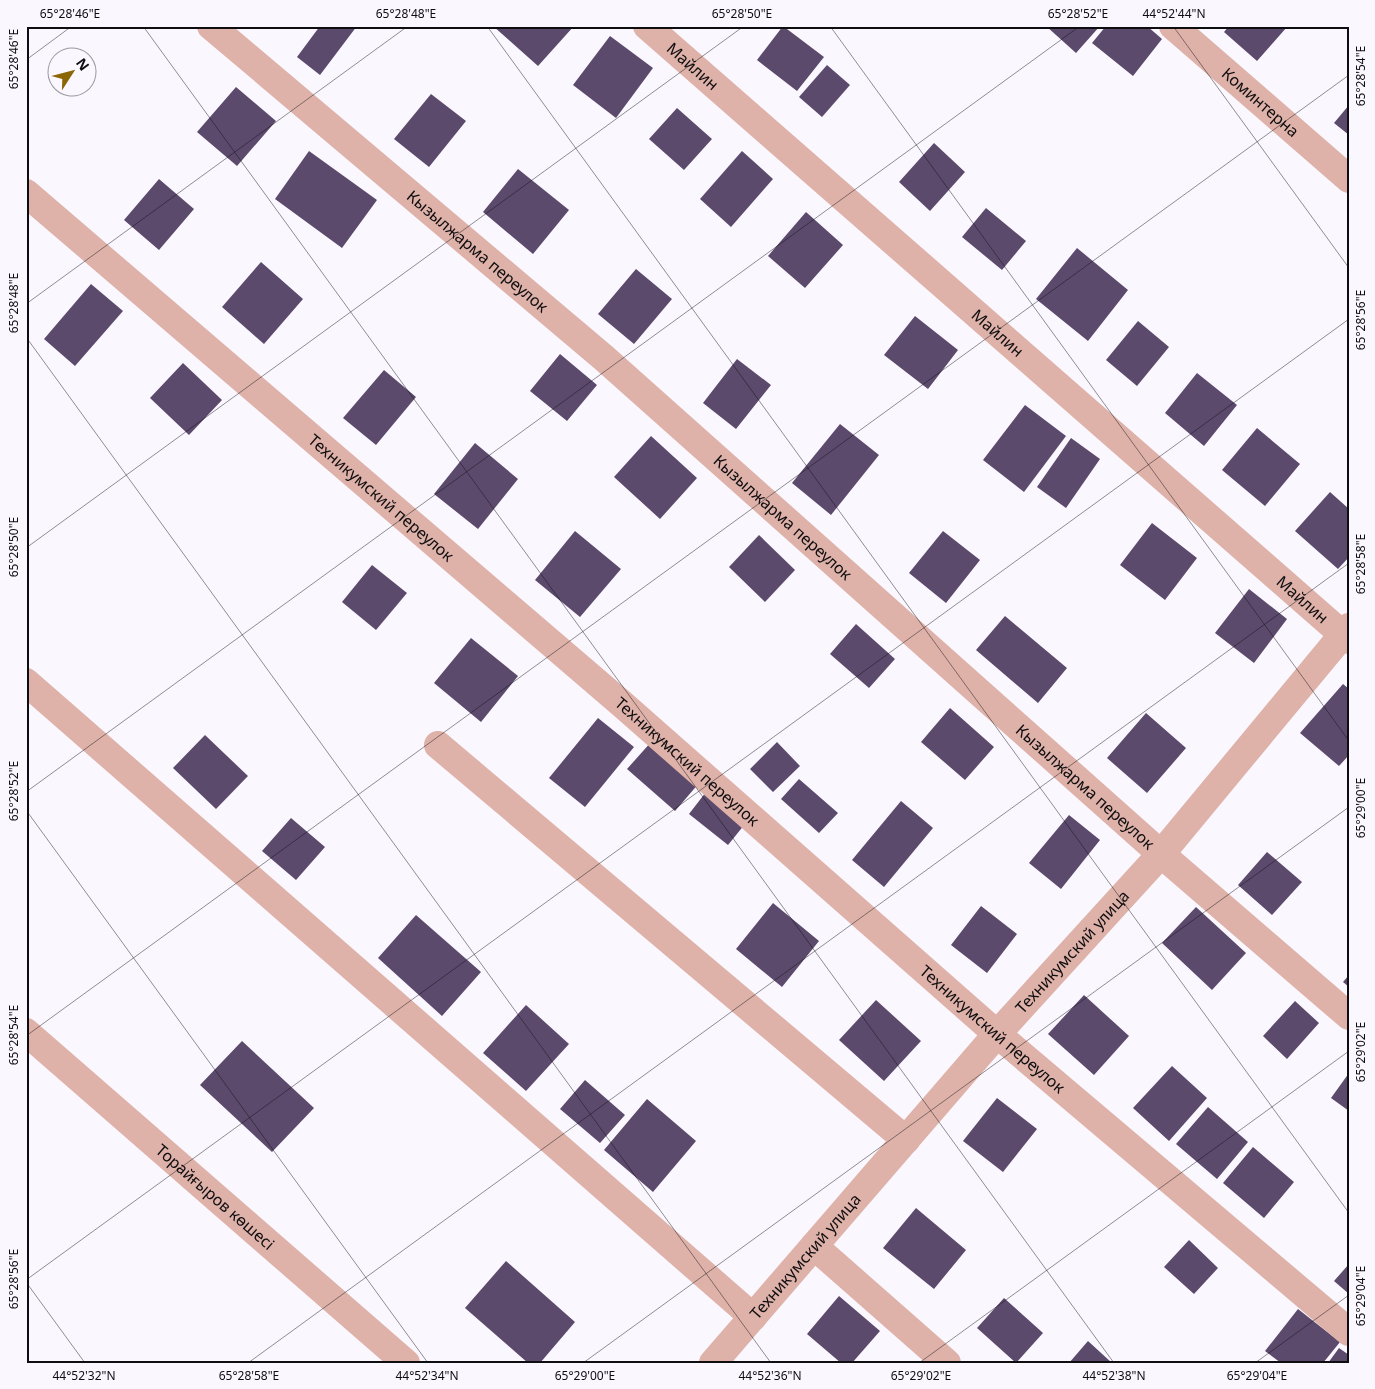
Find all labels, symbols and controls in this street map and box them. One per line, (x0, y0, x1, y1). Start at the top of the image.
text: 65°28'46"E (40, 5, 100, 22)
text: 65°28'48"E (376, 5, 436, 22)
text: 65°28'50"E (712, 5, 772, 22)
text: 65°28'52"E (1048, 5, 1108, 22)
text: 44°52'44"N (1142, 5, 1206, 22)
text: 65°28'46"E (5, 29, 22, 89)
street label: Майлин (662, 37, 724, 95)
text: 65°28'54"E (1352, 46, 1369, 106)
north arrow (48, 48, 98, 98)
text: N (72, 54, 94, 74)
street label: Коминтерна (1217, 62, 1304, 142)
street label: Кызылжарма переулок (402, 185, 553, 318)
text: 65°28'48"E (5, 273, 22, 333)
text: 65°28'56"E (1352, 290, 1369, 350)
street label: Майлин (967, 304, 1029, 362)
street label: Техникумский переулок (304, 429, 459, 567)
street label: Кызылжарма переулок (709, 450, 857, 585)
text: 65°28'50"E (5, 517, 22, 577)
text: 65°28'58"E (1352, 534, 1369, 594)
street label: Майлин (1272, 571, 1333, 628)
street label: Техникумский переулок (610, 692, 765, 831)
street label: Кызылжарма переулок (1011, 719, 1160, 855)
text: 65°28'52"E (5, 761, 22, 821)
text: 65°29'00"E (1352, 778, 1369, 838)
street label: Техникумский улица (1010, 885, 1134, 1018)
street label: Техникумский переулок (915, 960, 1070, 1098)
text: 65°28'54"E (5, 1005, 22, 1065)
text: 65°29'02"E (1352, 1022, 1369, 1082)
street label: Торайғыров көшесі (151, 1139, 279, 1255)
street label: Техникумский улица (745, 1189, 866, 1324)
text: 65°28'56"E (5, 1249, 22, 1309)
text: 65°29'04"E (1352, 1266, 1369, 1326)
text: 44°52'32"N (52, 1367, 116, 1384)
text: 65°28'58"E (219, 1367, 279, 1384)
text: 44°52'34"N (395, 1367, 459, 1384)
text: 65°29'00"E (555, 1367, 615, 1384)
text: 44°52'36"N (738, 1367, 802, 1384)
text: 65°29'02"E (891, 1367, 951, 1384)
text: 44°52'38"N (1082, 1367, 1146, 1384)
text: 65°29'04"E (1227, 1367, 1287, 1384)

